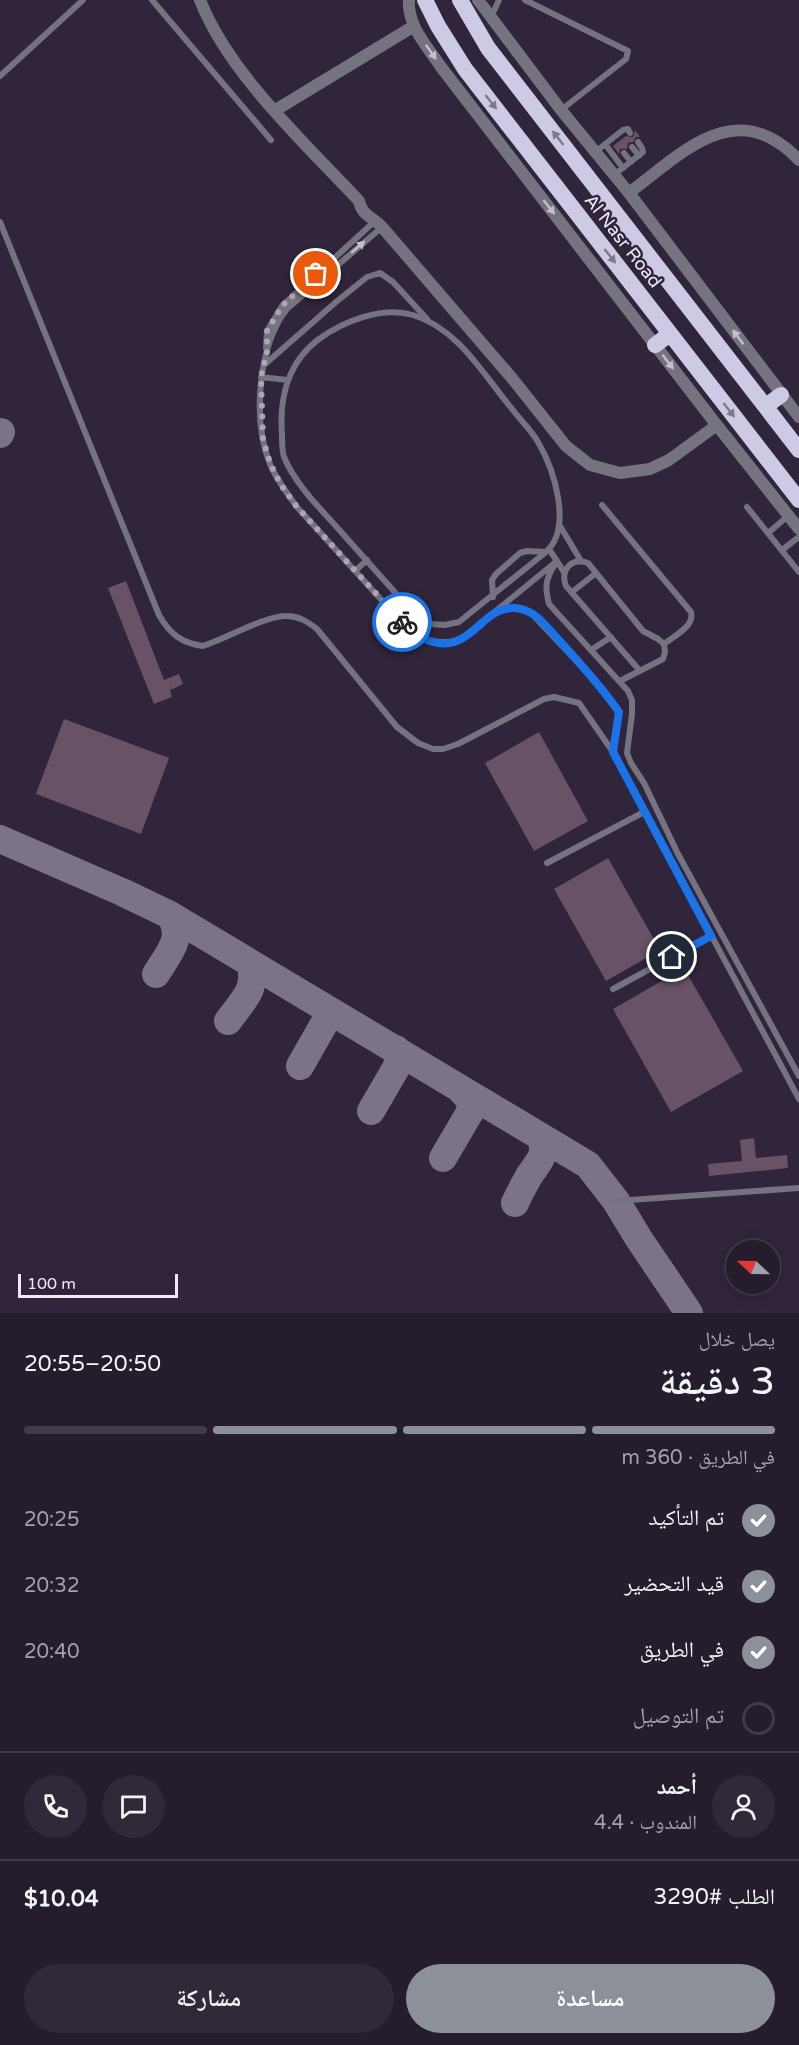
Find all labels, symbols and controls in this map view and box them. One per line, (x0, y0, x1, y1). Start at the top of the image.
one-way arrow (425, 44, 437, 60)
one-way arrow (484, 94, 496, 109)
one-way arrow (552, 130, 564, 145)
street label: Al Nasr Road (580, 190, 666, 292)
one-way arrow (543, 200, 555, 215)
one-way arrow (350, 241, 365, 254)
pin (290, 248, 341, 299)
one-way arrow (603, 248, 616, 264)
icon: bag (299, 257, 332, 290)
one-way arrow (732, 330, 744, 345)
one-way arrow (662, 354, 675, 370)
one-way arrow (723, 403, 735, 418)
courier (372, 592, 432, 652)
icon: bike (386, 606, 419, 639)
pin (646, 931, 697, 982)
icon: home (655, 940, 688, 973)
north arrow (726, 1240, 780, 1294)
map controls (726, 1240, 780, 1294)
scale bar (18, 1271, 178, 1298)
text: 100 m (27, 1274, 76, 1294)
text: يصل خلال (699, 1328, 775, 1352)
text: 20:50–20:55 (24, 1351, 161, 1377)
text: 3 دقيقة (659, 1358, 775, 1405)
text: في الطريق · 360 m (621, 1446, 775, 1470)
icon: check (742, 1504, 775, 1537)
text: تم التأكيد (648, 1505, 724, 1531)
text: 20:25 (24, 1508, 79, 1532)
icon: check (742, 1570, 775, 1603)
text: قيد التحضير (624, 1571, 724, 1597)
text: 20:32 (24, 1574, 79, 1598)
icon: check (742, 1636, 775, 1669)
text: في الطريق (640, 1637, 724, 1663)
text: 20:40 (24, 1640, 79, 1664)
text: تم التوصيل (633, 1703, 724, 1729)
text: أحمد (657, 1774, 697, 1800)
button: phone (24, 1775, 87, 1838)
button: chat (102, 1775, 165, 1838)
button: person (712, 1775, 775, 1838)
text: المندوب · 4.4 (594, 1811, 697, 1835)
text: الطلب #3290 (653, 1884, 775, 1910)
text: $10.04 (24, 1886, 99, 1912)
button: مشاركة (24, 1964, 394, 2033)
button: مساعدة (406, 1964, 775, 2033)

